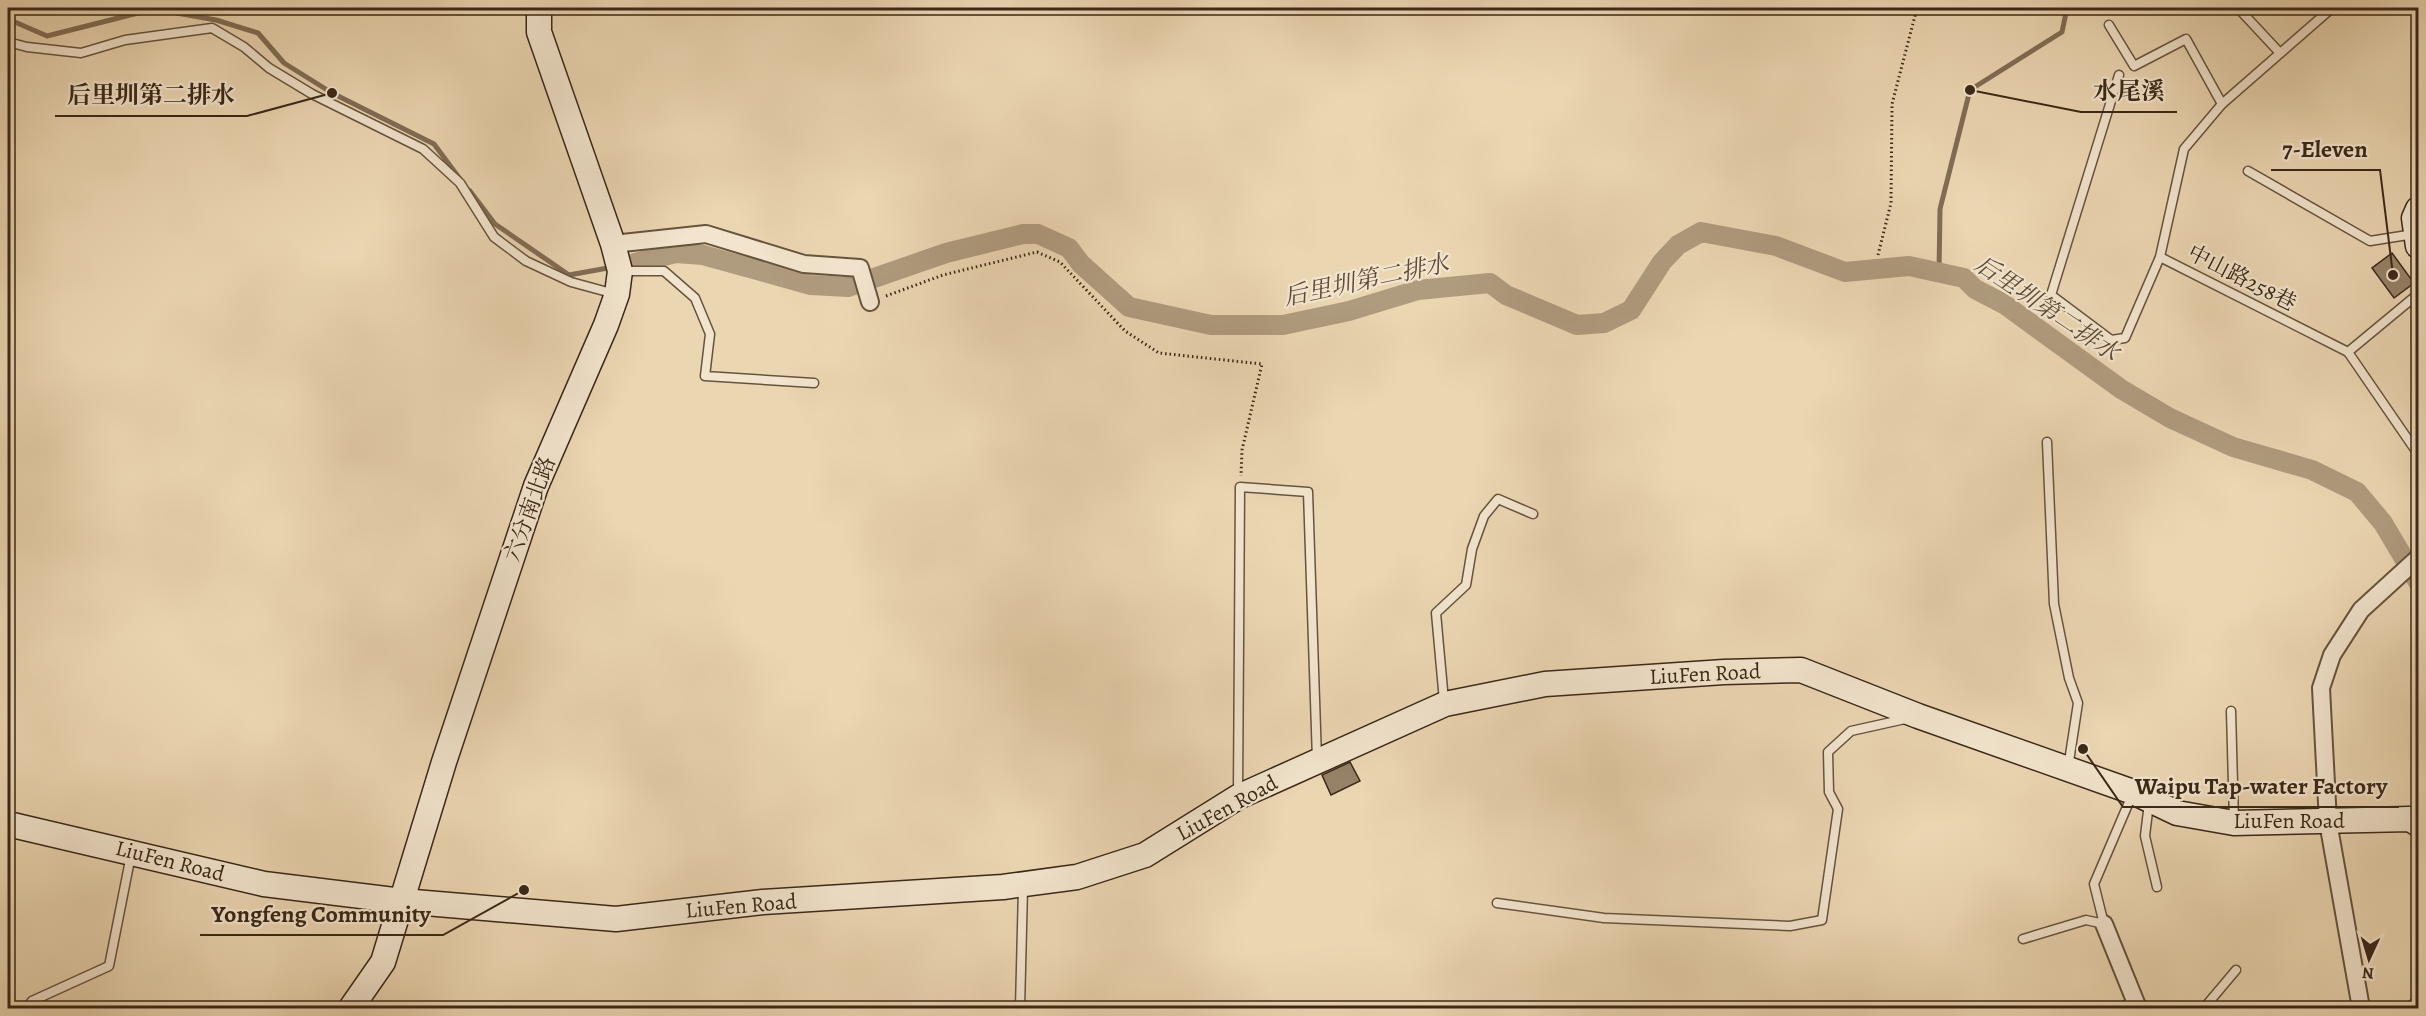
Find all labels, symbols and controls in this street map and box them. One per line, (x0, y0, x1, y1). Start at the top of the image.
callout: 水尾溪 (2081, 70, 2177, 112)
callout: 后里圳第二排水 (55, 74, 247, 116)
text: 水尾溪 (2093, 75, 2165, 107)
text: 后里圳第二排水 (67, 79, 235, 111)
callout: 7-Eleven (2271, 128, 2380, 170)
text: 7-Eleven (2282, 133, 2368, 165)
street label: 中山路258巷 (2182, 238, 2302, 318)
water label: 后里圳第二排水 (1281, 246, 1453, 313)
water label: 后里圳第二排水 (1968, 248, 2127, 369)
street label: 六分南北路 (497, 452, 563, 566)
street label: LiuFen Road (1648, 656, 1762, 692)
callout: Waipu Tap-water Factory (2123, 765, 2399, 807)
street label: LiuFen Road (1171, 768, 1283, 848)
text: Waipu Tap-water Factory (2134, 770, 2388, 802)
street label: LiuFen Road (2233, 806, 2345, 836)
street label: LiuFen Road (112, 833, 228, 889)
street label: LiuFen Road (684, 886, 798, 926)
callout: Yongfeng Community (200, 893, 443, 935)
text: Yongfeng Community (210, 898, 432, 930)
north arrow (2339, 929, 2399, 989)
text: N (2361, 962, 2375, 984)

